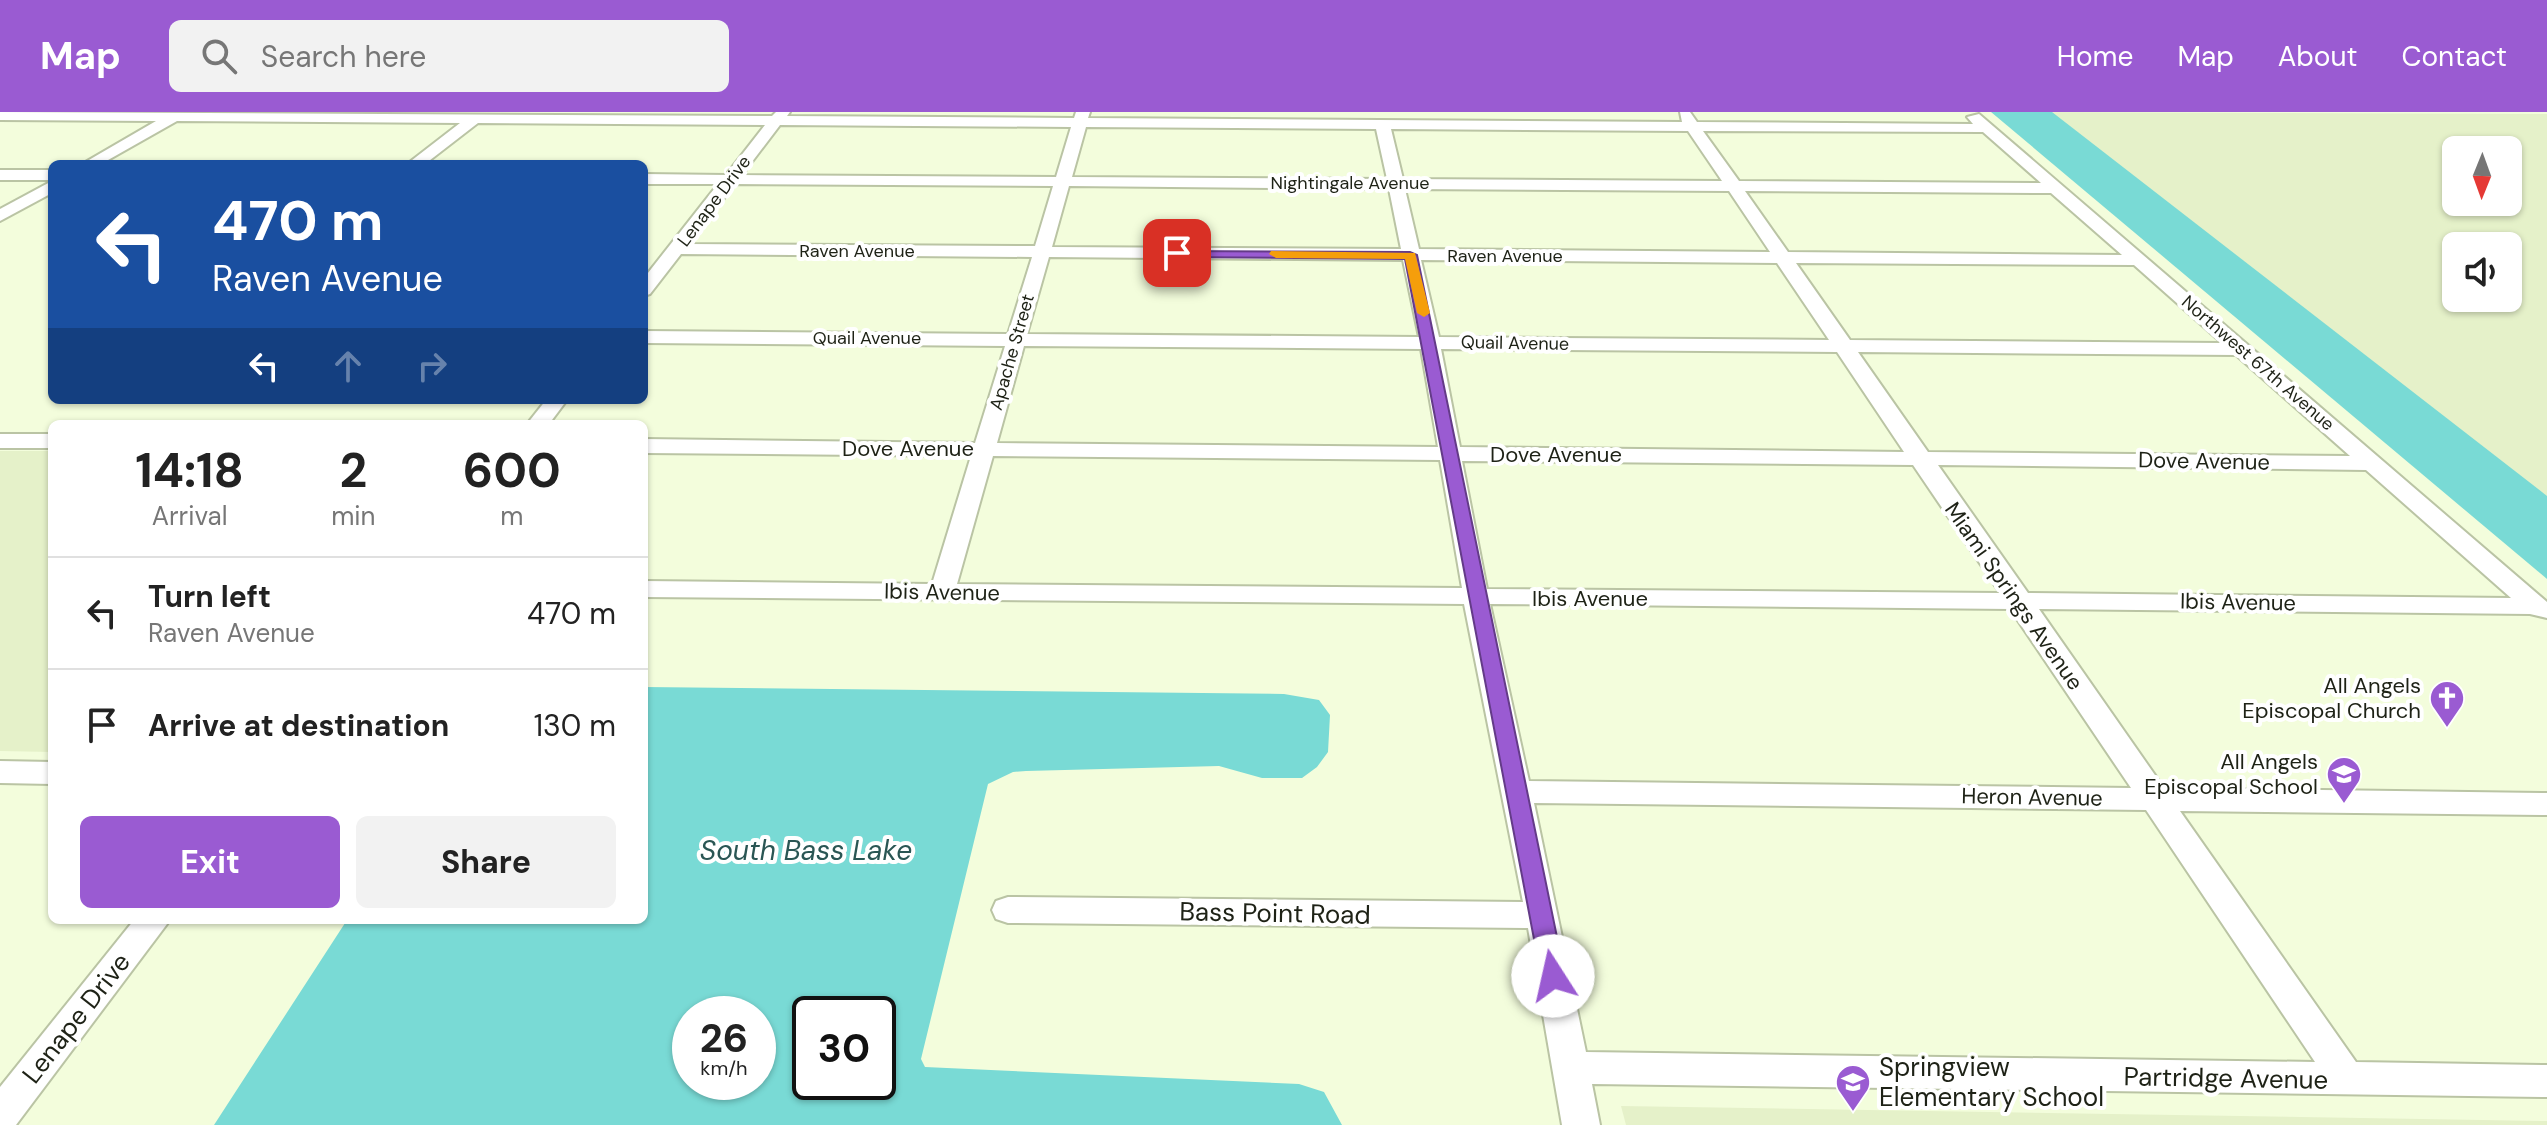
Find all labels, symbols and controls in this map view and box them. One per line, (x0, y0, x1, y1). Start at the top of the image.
search box (169, 20, 729, 92)
text: Map (40, 31, 121, 81)
icon: search (197, 34, 241, 78)
text: Search here (261, 37, 426, 76)
text: Home (2057, 38, 2133, 75)
text: Map (2177, 38, 2234, 75)
text: About (2278, 38, 2357, 75)
text: Contact (2401, 38, 2507, 75)
north arrow (2442, 136, 2522, 216)
map controls (2442, 136, 2522, 312)
street label: Lenape Drive (672, 151, 756, 251)
street label: Nightingale Avenue (1271, 171, 1429, 195)
text: 470 m (212, 184, 383, 257)
icon: left (80, 192, 184, 296)
pin (1143, 219, 1211, 287)
icon: arrive (1155, 231, 1199, 275)
button: sound (2442, 232, 2522, 312)
street label: Raven Avenue (799, 239, 915, 263)
street label: Raven Avenue (1447, 244, 1563, 268)
text: Raven Avenue (212, 255, 443, 302)
street label: Northwest 67th Avenue (2177, 290, 2339, 436)
street label: Apache Street (984, 291, 1040, 413)
street label: Quail Avenue (813, 326, 921, 350)
street label: Quail Avenue (1461, 330, 1569, 356)
icon: left (242, 344, 286, 388)
icon: ahead (326, 344, 370, 388)
icon: right (410, 344, 454, 388)
street label: Dove Avenue (842, 434, 974, 463)
text: 14:18 (135, 439, 244, 502)
text: 2 (339, 439, 367, 502)
text: 600 (463, 439, 561, 502)
street label: Dove Avenue (1490, 440, 1622, 469)
street label: Dove Avenue (2138, 445, 2270, 477)
street label: Miami Springs Avenue (1938, 496, 2090, 696)
text: Arrival (152, 499, 227, 533)
text: min (331, 499, 376, 533)
text: m (500, 499, 523, 533)
street label: Ibis Avenue (884, 576, 1000, 608)
text: Turn left (148, 577, 271, 616)
street label: Ibis Avenue (1532, 584, 1648, 613)
street label: Ibis Avenue (2180, 586, 2296, 618)
icon: left (80, 591, 124, 635)
text: 470 m (527, 594, 616, 633)
text: Raven Avenue (148, 616, 315, 650)
place label: All Angels Episcopal Church (2242, 671, 2421, 725)
church icon: All Angels Episcopal Church (2428, 679, 2466, 729)
icon: arrive (80, 703, 124, 747)
text: Arrive at destination (148, 706, 449, 745)
text: 130 m (534, 706, 616, 745)
place label: All Angels Episcopal School (2144, 747, 2318, 801)
school or university icon: All Angels Episcopal School (2325, 755, 2363, 805)
street label: Heron Avenue (1961, 781, 2103, 813)
button: Exit (80, 816, 340, 908)
button: Share (356, 816, 616, 908)
water label: South Bass Lake (700, 832, 912, 869)
street label: Bass Point Road (1179, 894, 1371, 932)
position arrow (1511, 934, 1595, 1018)
street label: Lenape Drive (14, 946, 138, 1090)
speed limit sign: 30 (792, 996, 896, 1100)
text: 26 (700, 1012, 748, 1064)
place label: Springview Elementary School (1879, 1050, 2104, 1114)
text: km/h (700, 1055, 748, 1081)
street label: Partridge Avenue (2123, 1059, 2329, 1097)
school or university icon: Springview Elementary School (1834, 1063, 1872, 1113)

